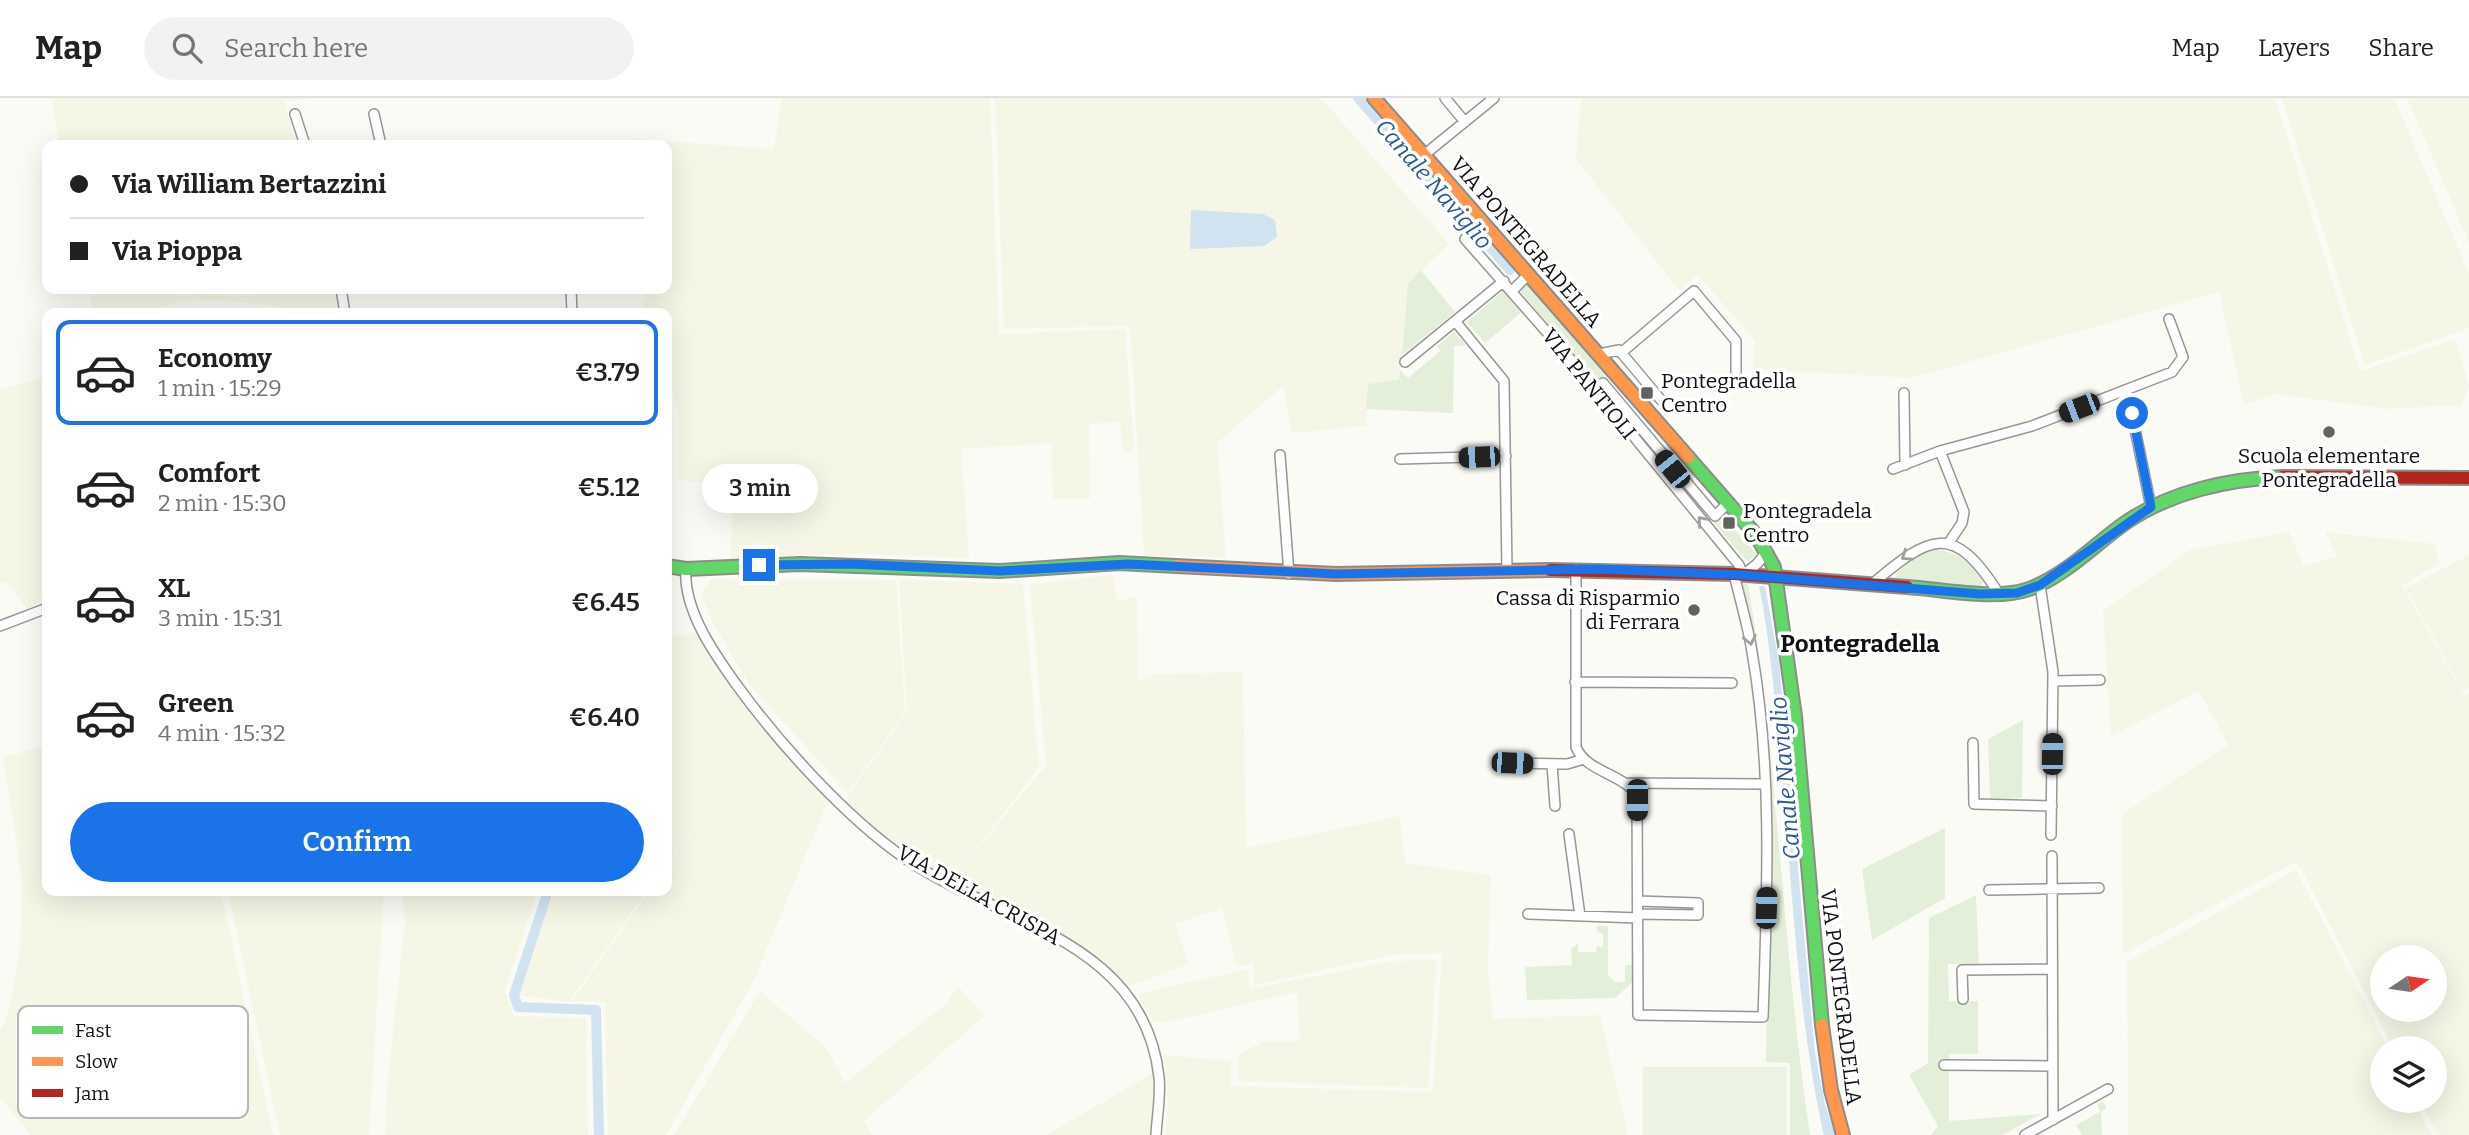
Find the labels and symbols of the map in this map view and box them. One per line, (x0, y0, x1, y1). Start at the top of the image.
water label: Canale Naviglio (1370, 113, 1498, 255)
street label: VIA PONTEGRADELLA (1445, 151, 1607, 333)
street label: VIA PANTIOLI (1536, 323, 1642, 445)
place label: Pontegradella Centro (1661, 368, 1797, 418)
marker: Pontegradella Centro (1639, 385, 1655, 401)
car (2056, 391, 2103, 425)
route start (2116, 397, 2148, 429)
marker: Scuola elementare Pontegradella (2321, 424, 2337, 440)
place label: Scuola elementare Pontegradella (2238, 443, 2420, 493)
car (1458, 446, 1501, 468)
car (1651, 446, 1694, 492)
callout: 3 min (701, 463, 817, 512)
place label: Pontegradela Centro (1743, 498, 1873, 548)
marker: Pontegradela Centro (1721, 515, 1737, 531)
one-way arrow (1698, 516, 1710, 529)
one-way arrow (1901, 548, 1914, 561)
route end (743, 549, 775, 581)
place label: Cassa di Risparmio di Ferrara (1496, 585, 1681, 635)
marker: Cassa di Risparmio di Ferrara (1686, 602, 1702, 618)
district label: Pontegradella (1780, 630, 1940, 658)
one-way arrow (1741, 634, 1756, 646)
water label: Canale Naviglio (1764, 695, 1806, 861)
car (2042, 733, 2063, 775)
car (1491, 752, 1534, 774)
car (1627, 779, 1648, 821)
street label: VIA DELLA CRISPA (893, 839, 1065, 951)
car (1755, 887, 1778, 929)
street label: VIA PONTEGRADELLA (1815, 887, 1867, 1107)
north arrow (2370, 945, 2446, 1022)
legend (18, 1006, 248, 1118)
text: Fast (75, 1019, 112, 1042)
text: Slow (75, 1050, 118, 1073)
text: Jam (74, 1082, 109, 1105)

